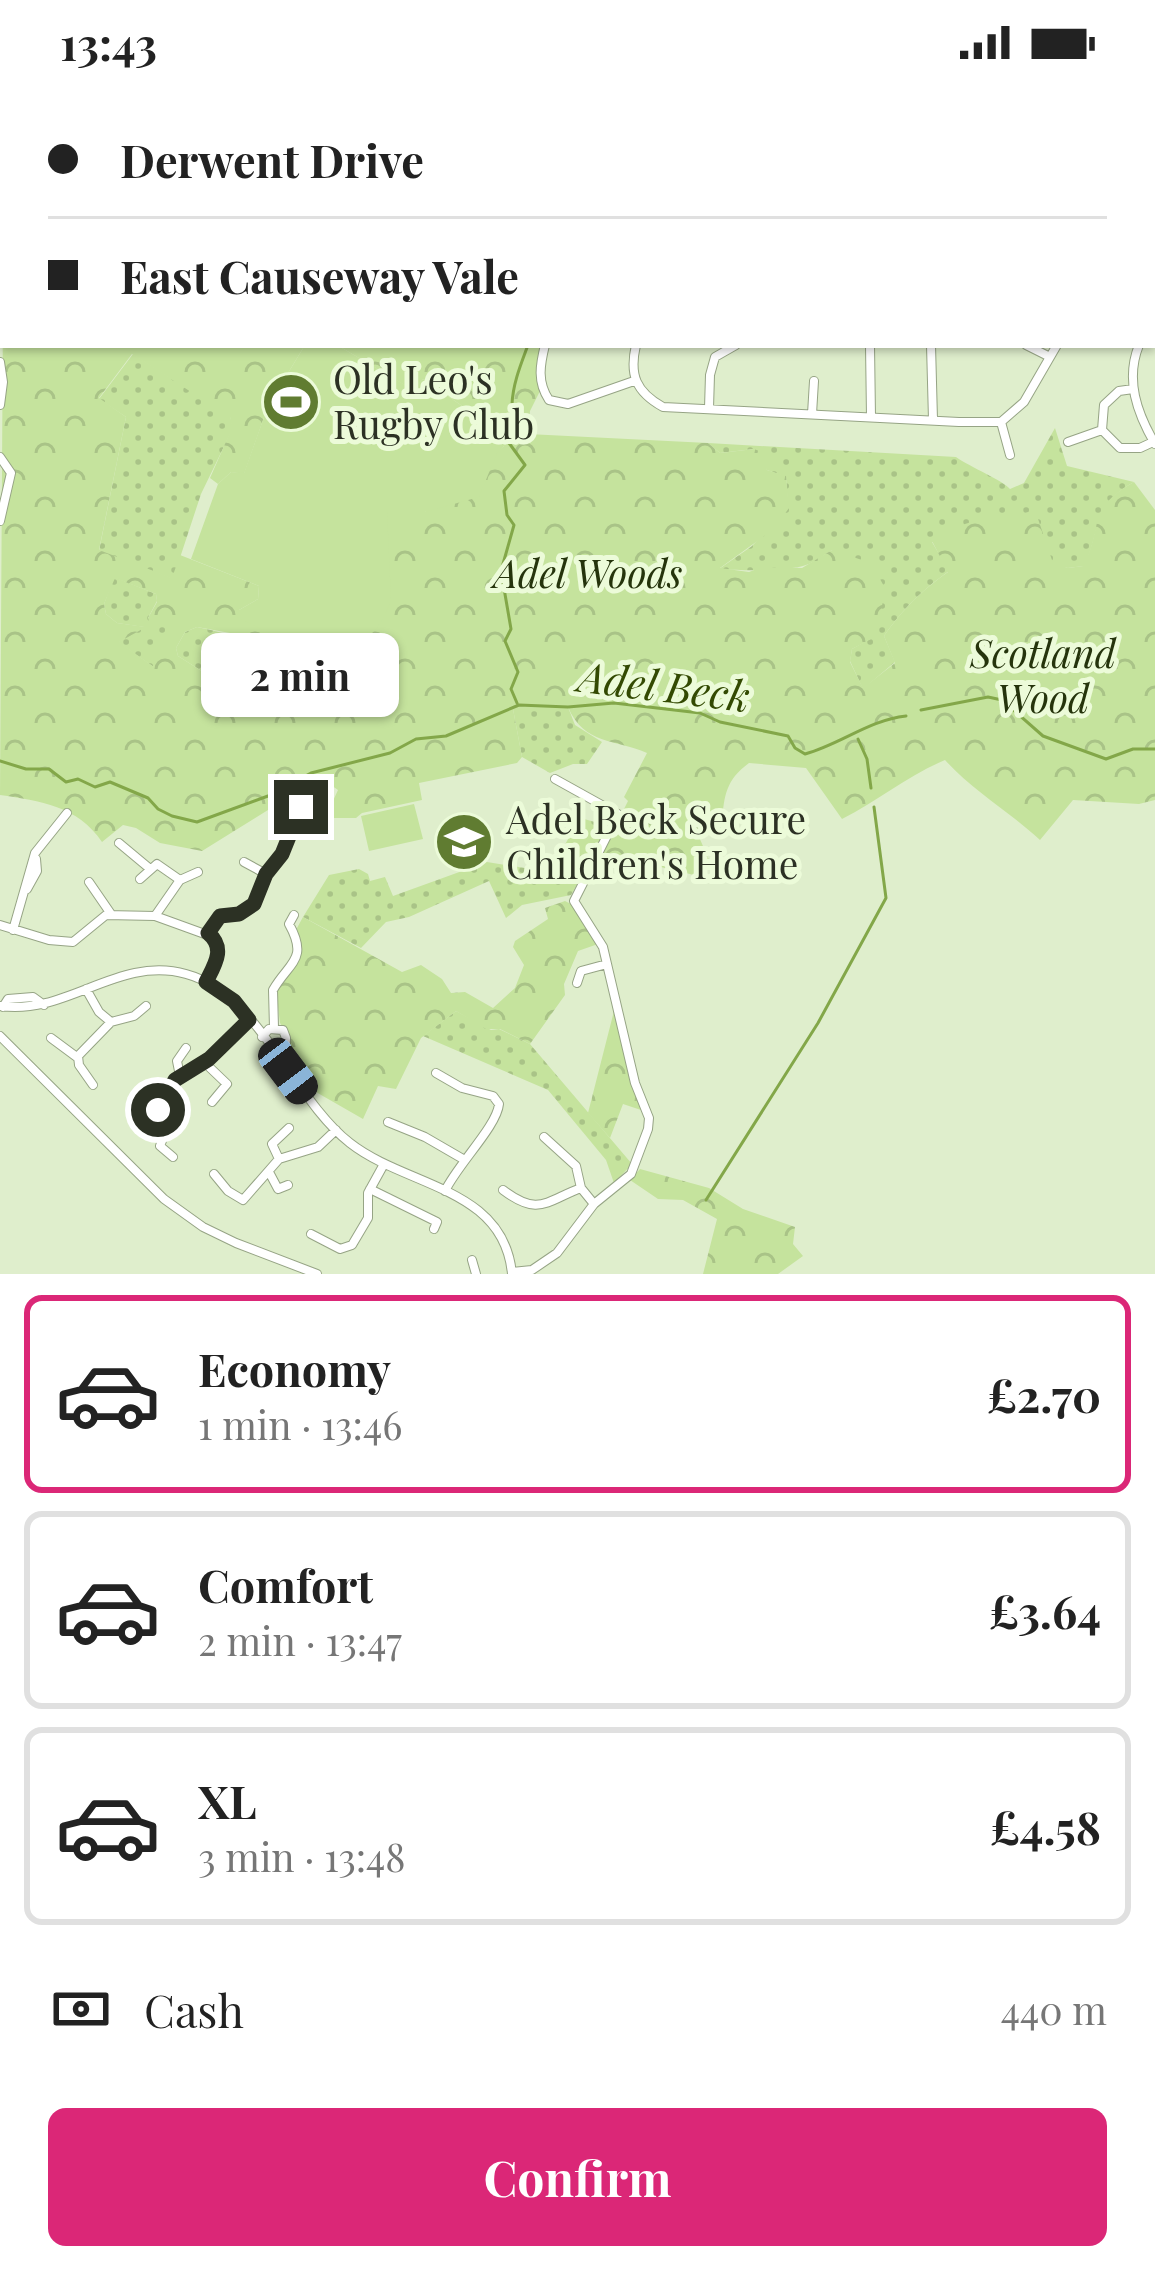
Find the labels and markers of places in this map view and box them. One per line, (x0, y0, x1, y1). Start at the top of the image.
place label: Old Leo's Rugby Club (333, 352, 534, 449)
sports icon: Old Leo's Rugby Club (260, 371, 322, 433)
place label: Adel Beck Secure Children's Home (505, 792, 806, 889)
school or university icon: Adel Beck Secure Children's Home (433, 811, 495, 873)

